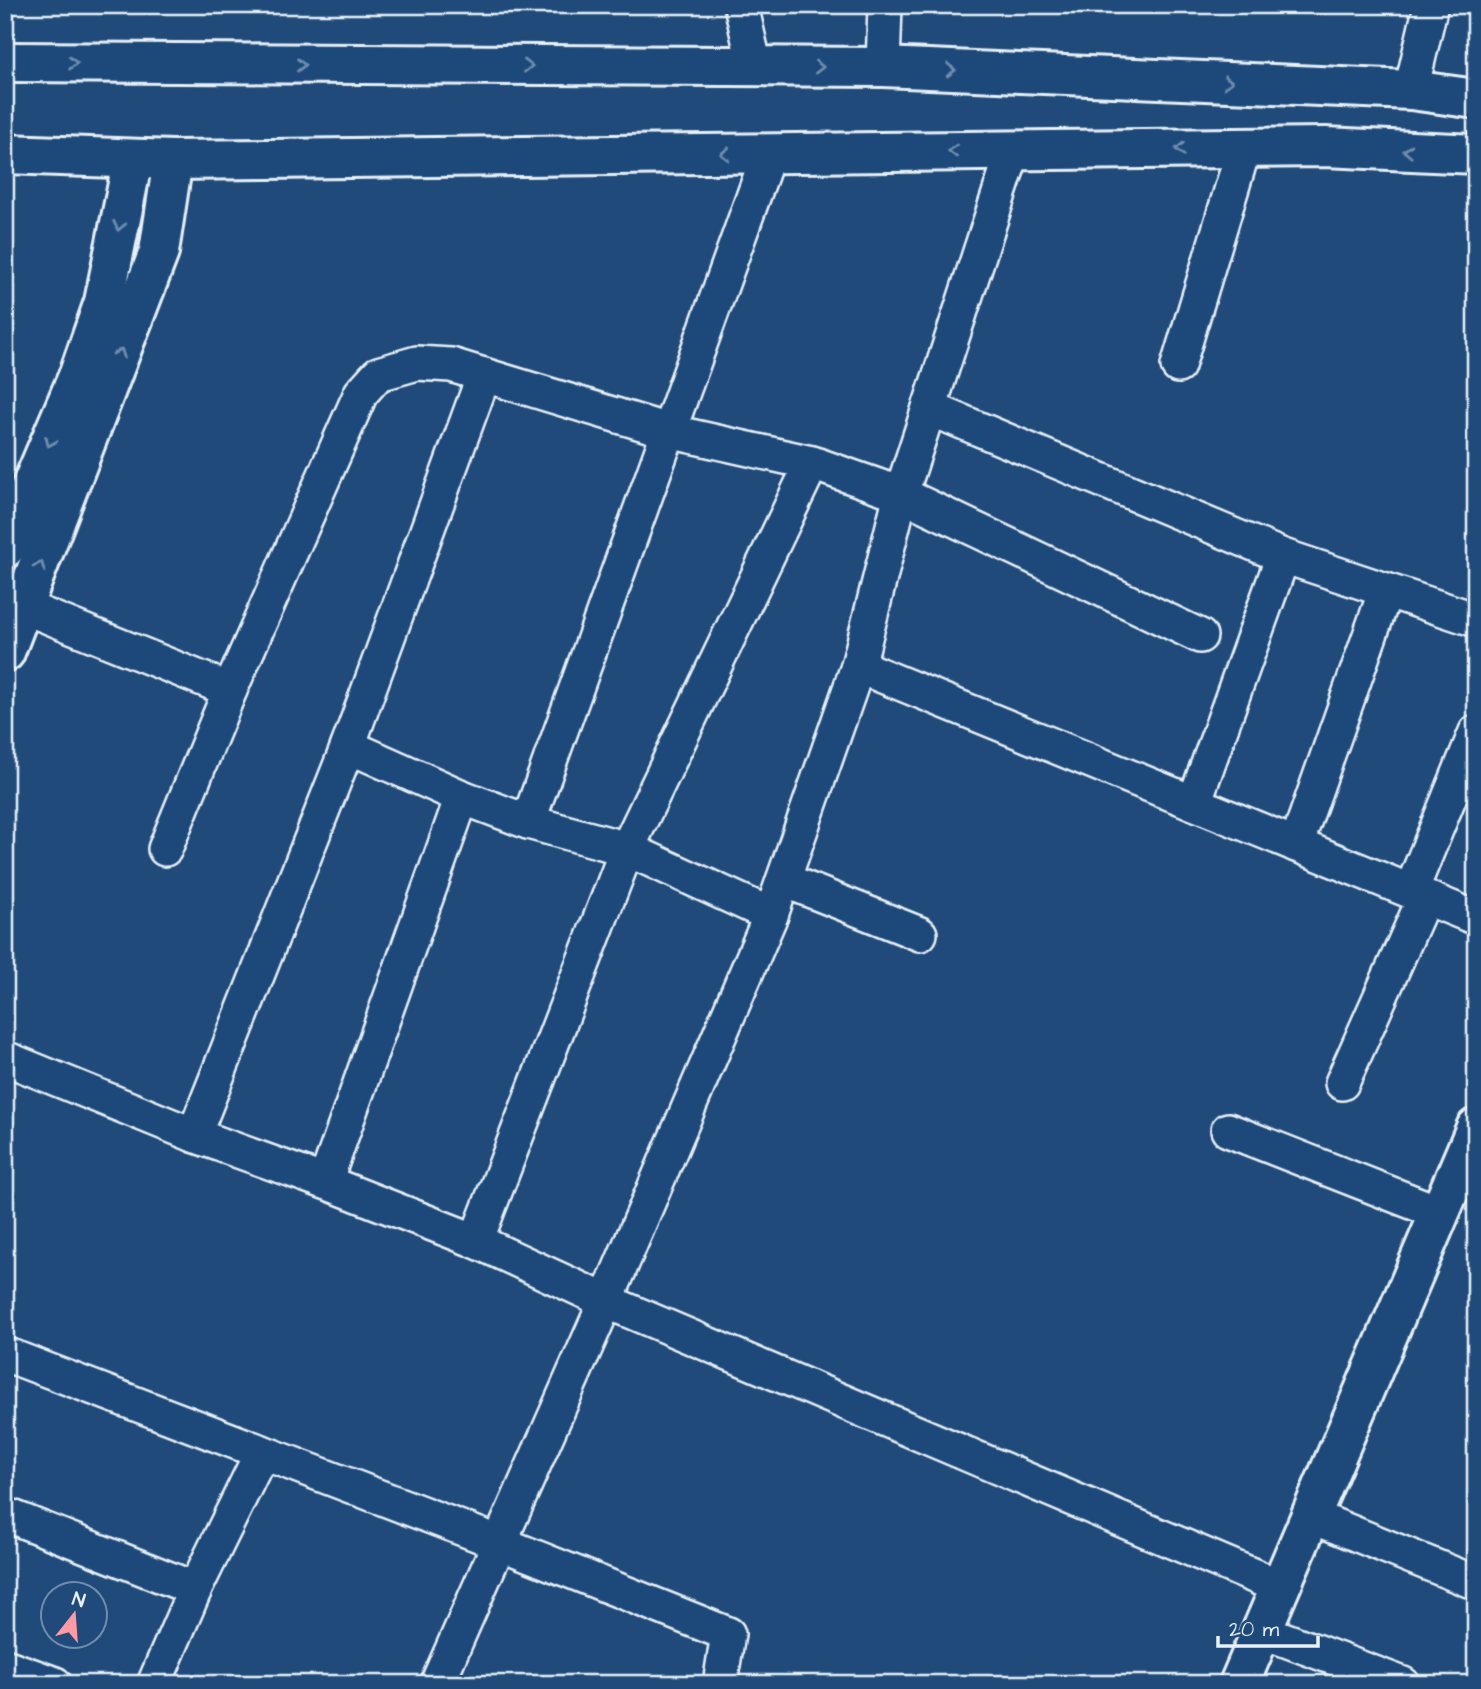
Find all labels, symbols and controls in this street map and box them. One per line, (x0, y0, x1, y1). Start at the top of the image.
one-way arrow (69, 55, 79, 71)
one-way arrow (296, 57, 307, 73)
one-way arrow (524, 58, 534, 74)
one-way arrow (815, 59, 825, 75)
one-way arrow (946, 62, 957, 77)
one-way arrow (1222, 74, 1233, 89)
one-way arrow (1174, 141, 1185, 157)
one-way arrow (947, 143, 957, 159)
one-way arrow (1402, 144, 1413, 159)
one-way arrow (719, 146, 730, 161)
one-way arrow (113, 220, 128, 232)
one-way arrow (111, 348, 125, 360)
one-way arrow (44, 435, 58, 447)
one-way arrow (31, 561, 45, 573)
north arrow (38, 1580, 108, 1650)
text: N (69, 1586, 88, 1615)
scale bar (1218, 1605, 1318, 1649)
text: 20 m (1229, 1615, 1280, 1644)

